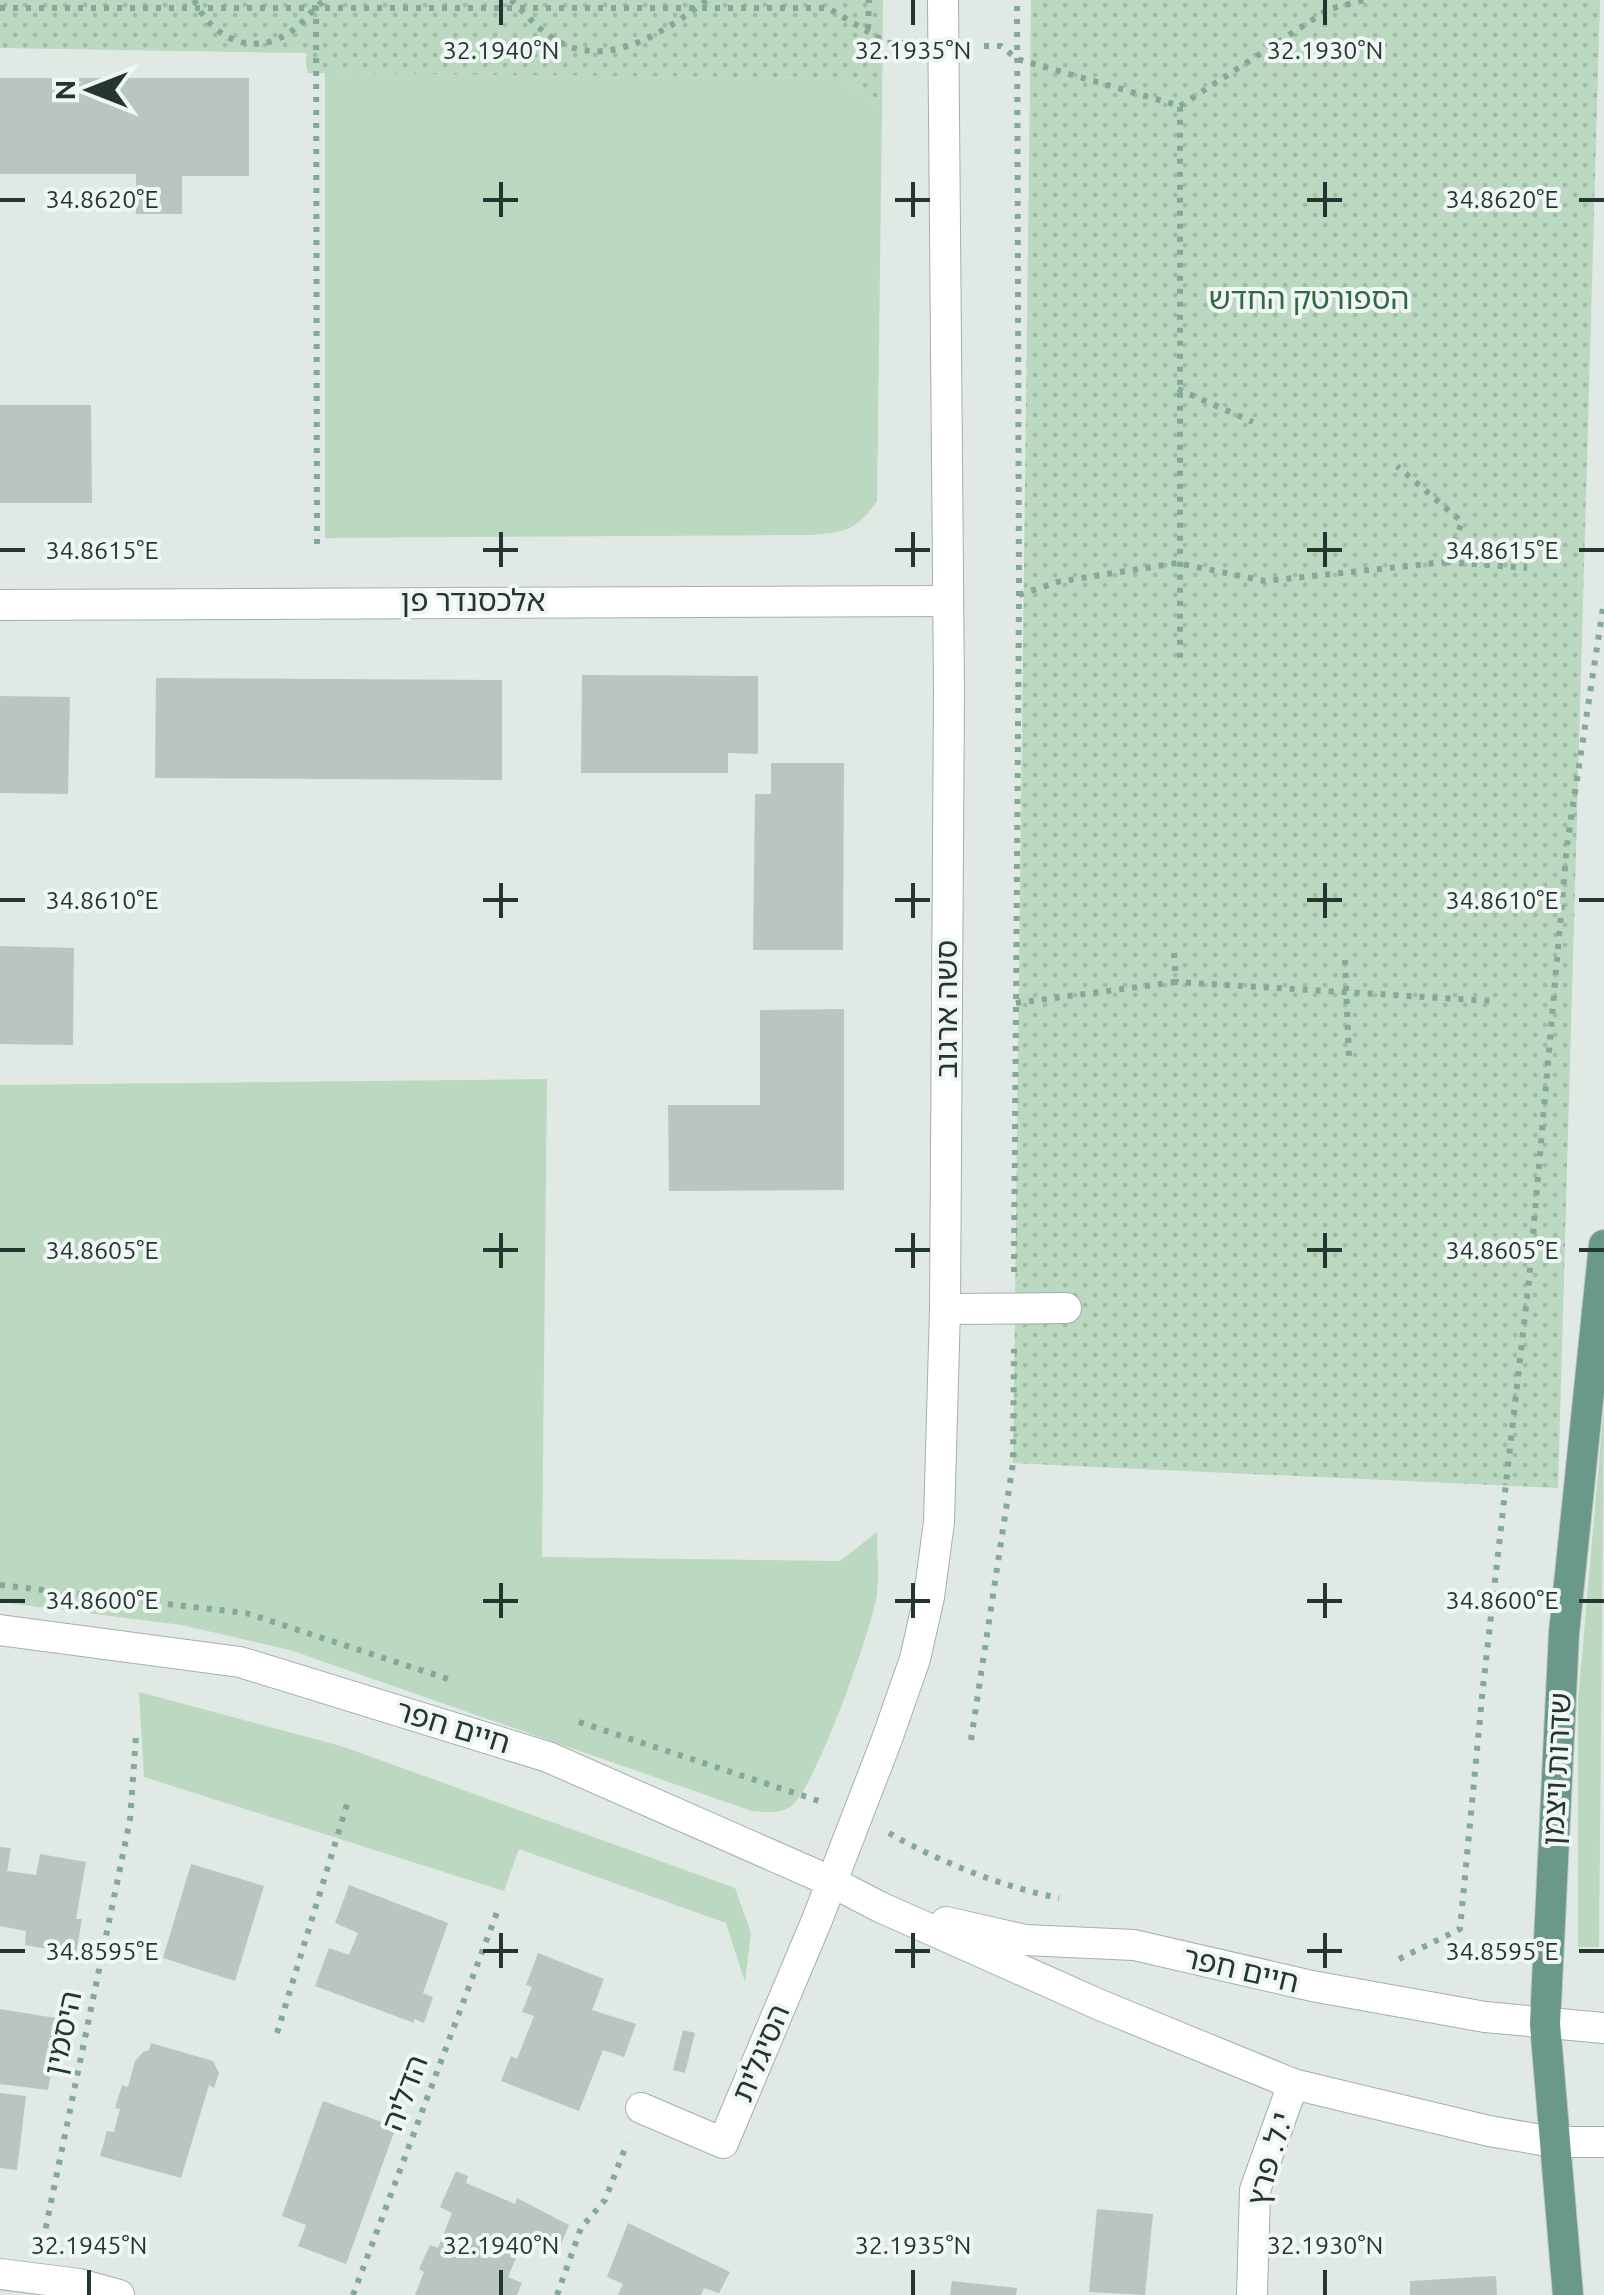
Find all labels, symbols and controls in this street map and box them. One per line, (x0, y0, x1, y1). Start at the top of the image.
text: 32.1940°N (443, 36, 559, 64)
text: 32.1935°N (855, 36, 971, 64)
text: 32.1930°N (1267, 36, 1383, 64)
north arrow (40, 40, 140, 140)
text: N (49, 80, 80, 100)
text: 34.8620°E (46, 185, 158, 213)
text: 34.8620°E (1446, 185, 1558, 213)
park label: הספורטק החדש (1209, 281, 1409, 315)
text: 34.8615°E (46, 536, 158, 564)
text: 34.8615°E (1446, 536, 1558, 564)
street label: אלכסנדר פן (401, 583, 545, 617)
text: 34.8610°E (46, 886, 158, 914)
text: 34.8610°E (1446, 886, 1558, 914)
street label: סשה ארגוב (929, 940, 963, 1078)
text: 34.8605°E (46, 1236, 158, 1264)
text: 34.8605°E (1446, 1236, 1558, 1264)
text: 34.8600°E (46, 1586, 158, 1614)
text: 34.8600°E (1446, 1586, 1558, 1614)
street label: שדרות ויצמן (1535, 1691, 1577, 1846)
street label: חיים חפר (392, 1693, 515, 1759)
text: 34.8595°E (46, 1937, 158, 1965)
text: 34.8595°E (1446, 1937, 1558, 1965)
street label: חיים חפר (1180, 1939, 1302, 1999)
street label: היסמין (37, 1988, 88, 2078)
street label: הסיגלית (724, 1999, 796, 2106)
street label: הדליה (374, 2050, 434, 2135)
street label: י.ל. פרץ (1240, 2108, 1299, 2209)
text: 32.1945°N (31, 2231, 147, 2259)
text: 32.1940°N (443, 2231, 559, 2259)
text: 32.1935°N (855, 2231, 971, 2259)
text: 32.1930°N (1267, 2231, 1383, 2259)

